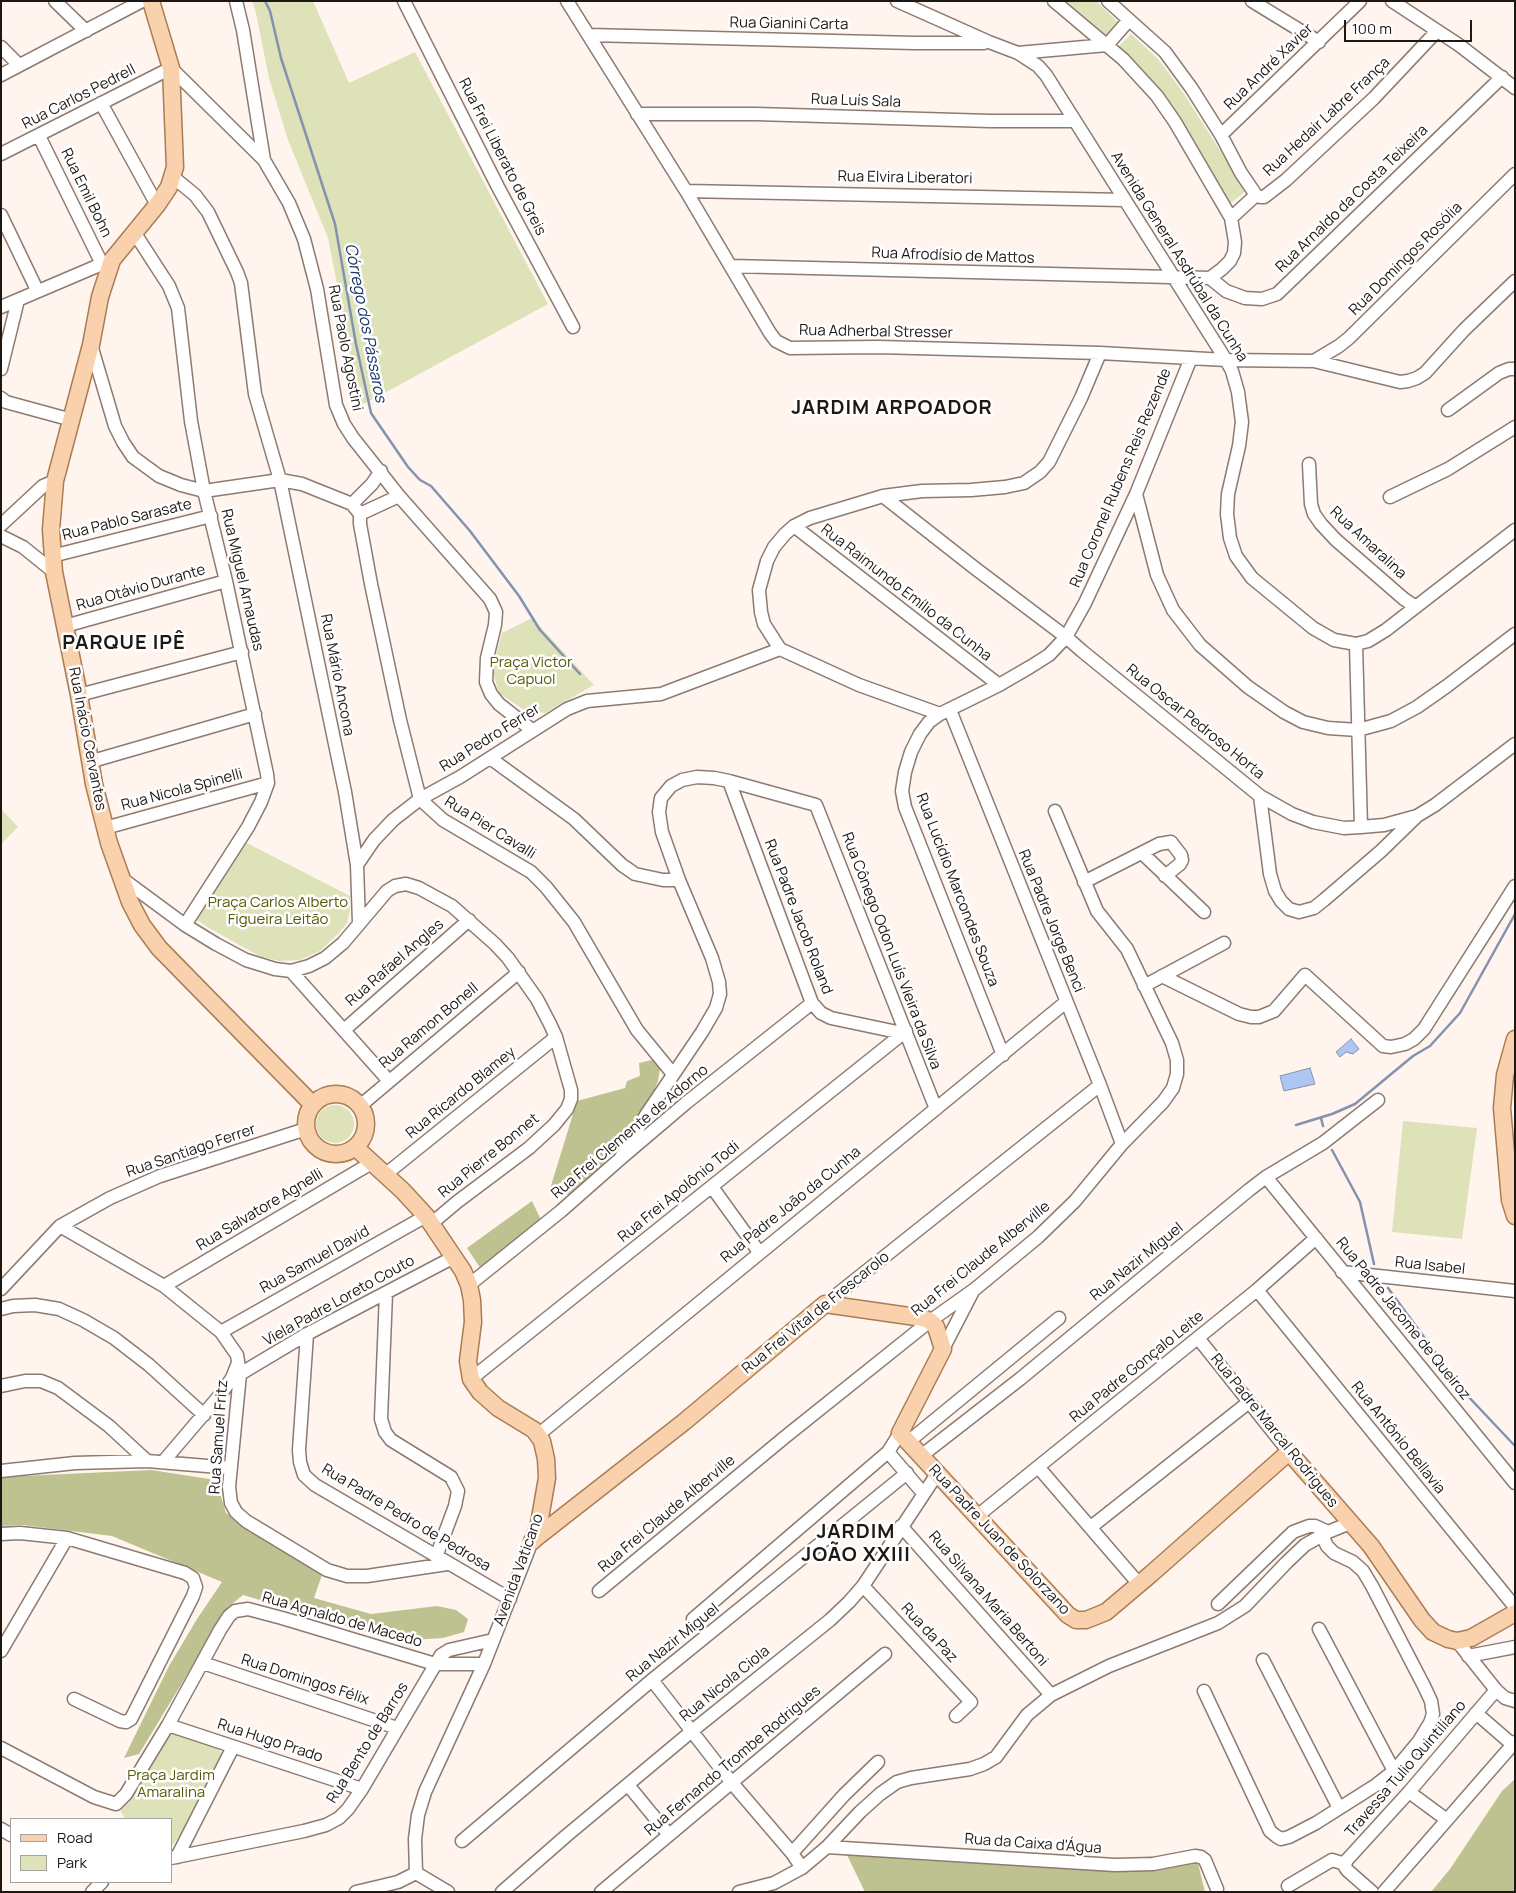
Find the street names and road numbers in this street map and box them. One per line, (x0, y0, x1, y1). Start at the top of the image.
street label: Rua Gianini Carta (729, 14, 849, 34)
street label: Rua André Xavier (1221, 20, 1317, 114)
street label: Rua Hedair Labre França (1260, 54, 1394, 180)
street label: Rua Carlos Pedrell (19, 61, 139, 133)
street label: Rua Frei Liberato de Greis (454, 75, 550, 239)
street label: Rua Luís Sala (811, 90, 901, 112)
street label: Rua Arnaldo da Costa Teixeira (1272, 122, 1432, 276)
street label: Rua Emil Bohn (57, 146, 115, 240)
street label: Avenida General Asdrúbal da Cunha (1107, 149, 1251, 365)
street label: Rua Elvira Liberatori (837, 168, 973, 188)
street label: Rua Domingos Rosólia (1346, 199, 1466, 319)
street label: Rua Afrodísio de Mattos (871, 244, 1035, 268)
street label: Rua Paolo Agostini (324, 283, 366, 413)
street label: Rua Adherbal Stresser (799, 322, 953, 342)
street label: Rua Coronel Rubens Reis Rezende (1067, 366, 1175, 590)
street label: Rua Pablo Sarasate (60, 495, 194, 545)
street label: Rua Amaralina (1326, 503, 1410, 583)
street label: Rua Miguel Arnaudas (217, 507, 267, 653)
street label: Rua Raimundo Emílio da Cunha (817, 521, 995, 665)
street label: Rua Otávio Durante (74, 561, 208, 615)
street label: Rua Mário Ancona (316, 612, 358, 738)
street label: Rua Oscar Pedroso Horta (1122, 661, 1268, 783)
street label: Rua Inácio Cervantes (64, 666, 110, 812)
street label: Rua Pedro Ferrer (437, 700, 543, 776)
street label: Rua Nicola Spinelli (119, 765, 245, 815)
street label: Rua Lucídio Marcondes Souza (912, 791, 1002, 989)
street label: Rua Pier Cavalli (441, 793, 539, 863)
street label: Rua Cônego Odon Luís Vieira da Silva (837, 830, 945, 1072)
street label: Rua Padre Jacob Roland (760, 837, 836, 997)
street label: Rua Padre Jorge Benci (1014, 847, 1088, 995)
street label: Rua Rafael Angles (342, 916, 448, 1010)
street label: Rua Ramon Bonell (376, 979, 482, 1073)
street label: Rua Ricardo Blamey (403, 1043, 519, 1143)
street label: Rua Frei Clemente de Adorno (548, 1061, 712, 1203)
street label: Rua Pierre Bonnet (435, 1110, 543, 1202)
street label: Rua Santiago Ferrer (124, 1120, 258, 1182)
street label: Rua Frei Apolônio Todi (615, 1138, 743, 1246)
street label: Rua Padre João da Cunha (717, 1143, 865, 1267)
street label: Rua Salvatore Agnelli (193, 1165, 327, 1255)
street label: Rua Frei Claude Alberville (908, 1198, 1054, 1320)
street label: Rua Nazir Miguel (1087, 1219, 1187, 1305)
street label: Rua Samuel David (257, 1222, 373, 1298)
street label: Rua Padre Jacome de Queiroz (1332, 1234, 1474, 1404)
street label: Rua Frei Vital de Frescarolo (739, 1248, 893, 1378)
street label: Viela Padre Loreto Couto (260, 1252, 418, 1350)
street label: Rua Isabel (1394, 1253, 1466, 1279)
street label: Rua Padre Gonçalo Leite (1066, 1307, 1208, 1427)
street label: Rua Padre Marcal Rodrigues (1206, 1351, 1342, 1511)
street label: Rua Antônio Bellavia (1347, 1378, 1449, 1498)
street label: Rua Samuel Fritz (206, 1379, 232, 1495)
street label: Rua Frei Claude Alberville (595, 1452, 739, 1576)
street label: Rua Padre Pedro de Pedrosa (318, 1460, 494, 1576)
street label: Rua Padre Juan de Solorzano (925, 1461, 1073, 1619)
street label: Avenida Vaticano (490, 1512, 548, 1628)
street label: Rua Silvana Maria Bertoni (924, 1528, 1052, 1670)
street label: Rua Agnaldo de Macedo (260, 1589, 424, 1651)
street label: Rua da Paz (897, 1599, 961, 1667)
street label: Rua Nazir Miguel (623, 1600, 723, 1686)
street label: Rua Nicola Ciola (677, 1642, 773, 1726)
street label: Rua Domingos Félix (239, 1651, 371, 1709)
street label: Rua Bento de Barros (323, 1679, 413, 1807)
street label: Rua Fernando Trombe Rodrigues (641, 1682, 825, 1840)
street label: Travessa Tulio Quintiliano (1342, 1697, 1470, 1841)
street label: Rua Hugo Prado (215, 1715, 325, 1767)
street label: Rua da Caixa d'Água (964, 1830, 1102, 1858)

